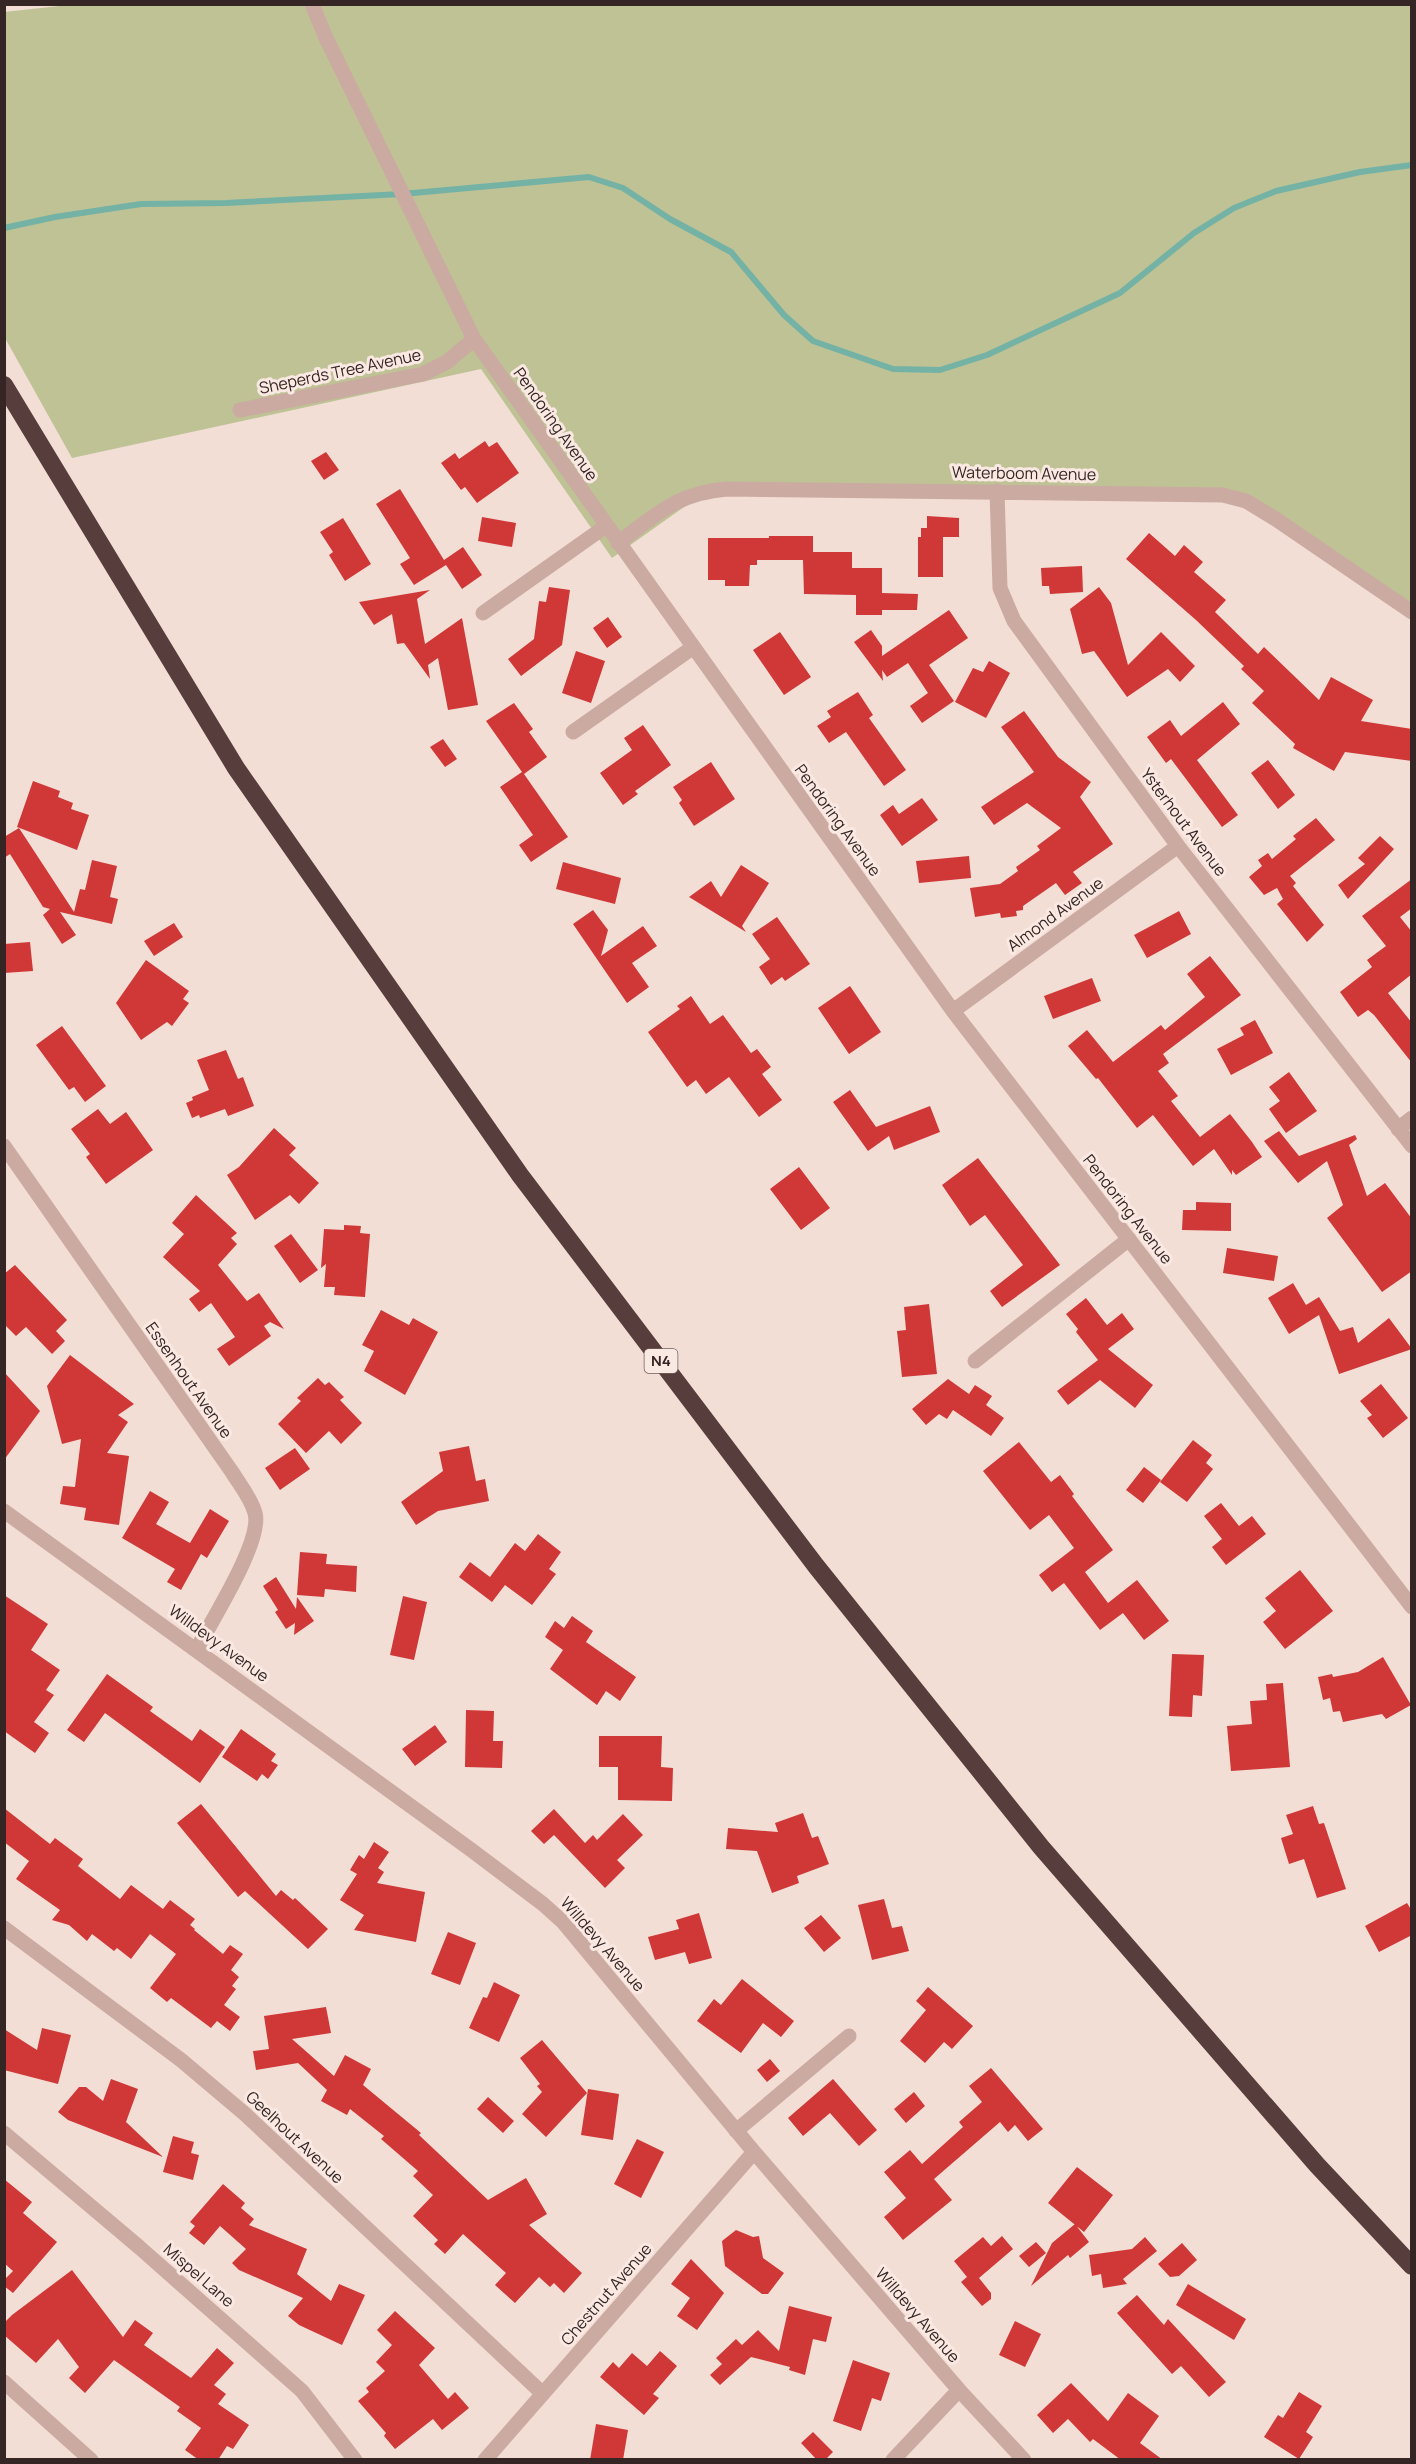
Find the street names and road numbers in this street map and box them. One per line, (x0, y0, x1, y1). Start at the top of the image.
street label: Sheperds Tree Avenue (257, 343, 423, 399)
street label: Pendoring Avenue (509, 363, 603, 485)
street label: Waterboom Avenue (952, 461, 1096, 485)
street label: Pendoring Avenue (790, 760, 886, 880)
street label: Ysterhout Avenue (1136, 763, 1232, 881)
street label: Almond Avenue (1003, 872, 1107, 956)
street label: Pendoring Avenue (1078, 1150, 1178, 1268)
street label: Essenhout Avenue (141, 1317, 237, 1443)
road number: N4 (644, 1349, 678, 1373)
street label: Willdevy Avenue (164, 1599, 274, 1687)
street label: Willdevy Avenue (556, 1892, 650, 1996)
street label: Geelhout Avenue (241, 2086, 349, 2188)
street label: Mispel Lane (159, 2238, 239, 2312)
street label: Chestnut Avenue (556, 2238, 656, 2350)
street label: Willdevy Avenue (871, 2263, 965, 2367)

